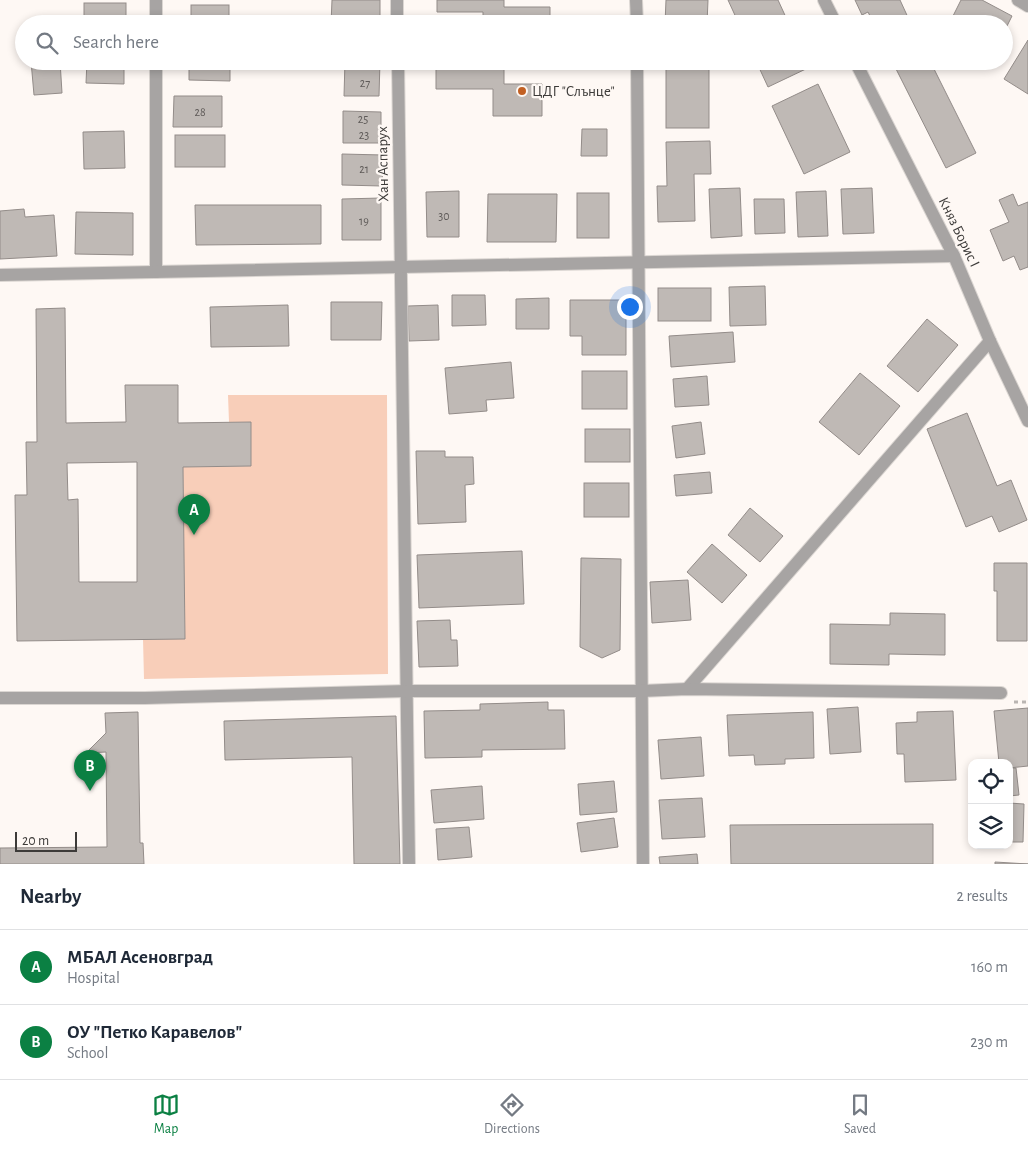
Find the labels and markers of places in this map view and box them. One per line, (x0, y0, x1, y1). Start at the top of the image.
place label: ЦДГ "Слънце" (532, 84, 615, 99)
marker: ЦДГ "Слънце" (516, 85, 528, 97)
pin: A (178, 494, 210, 535)
pin: B (74, 750, 106, 791)

